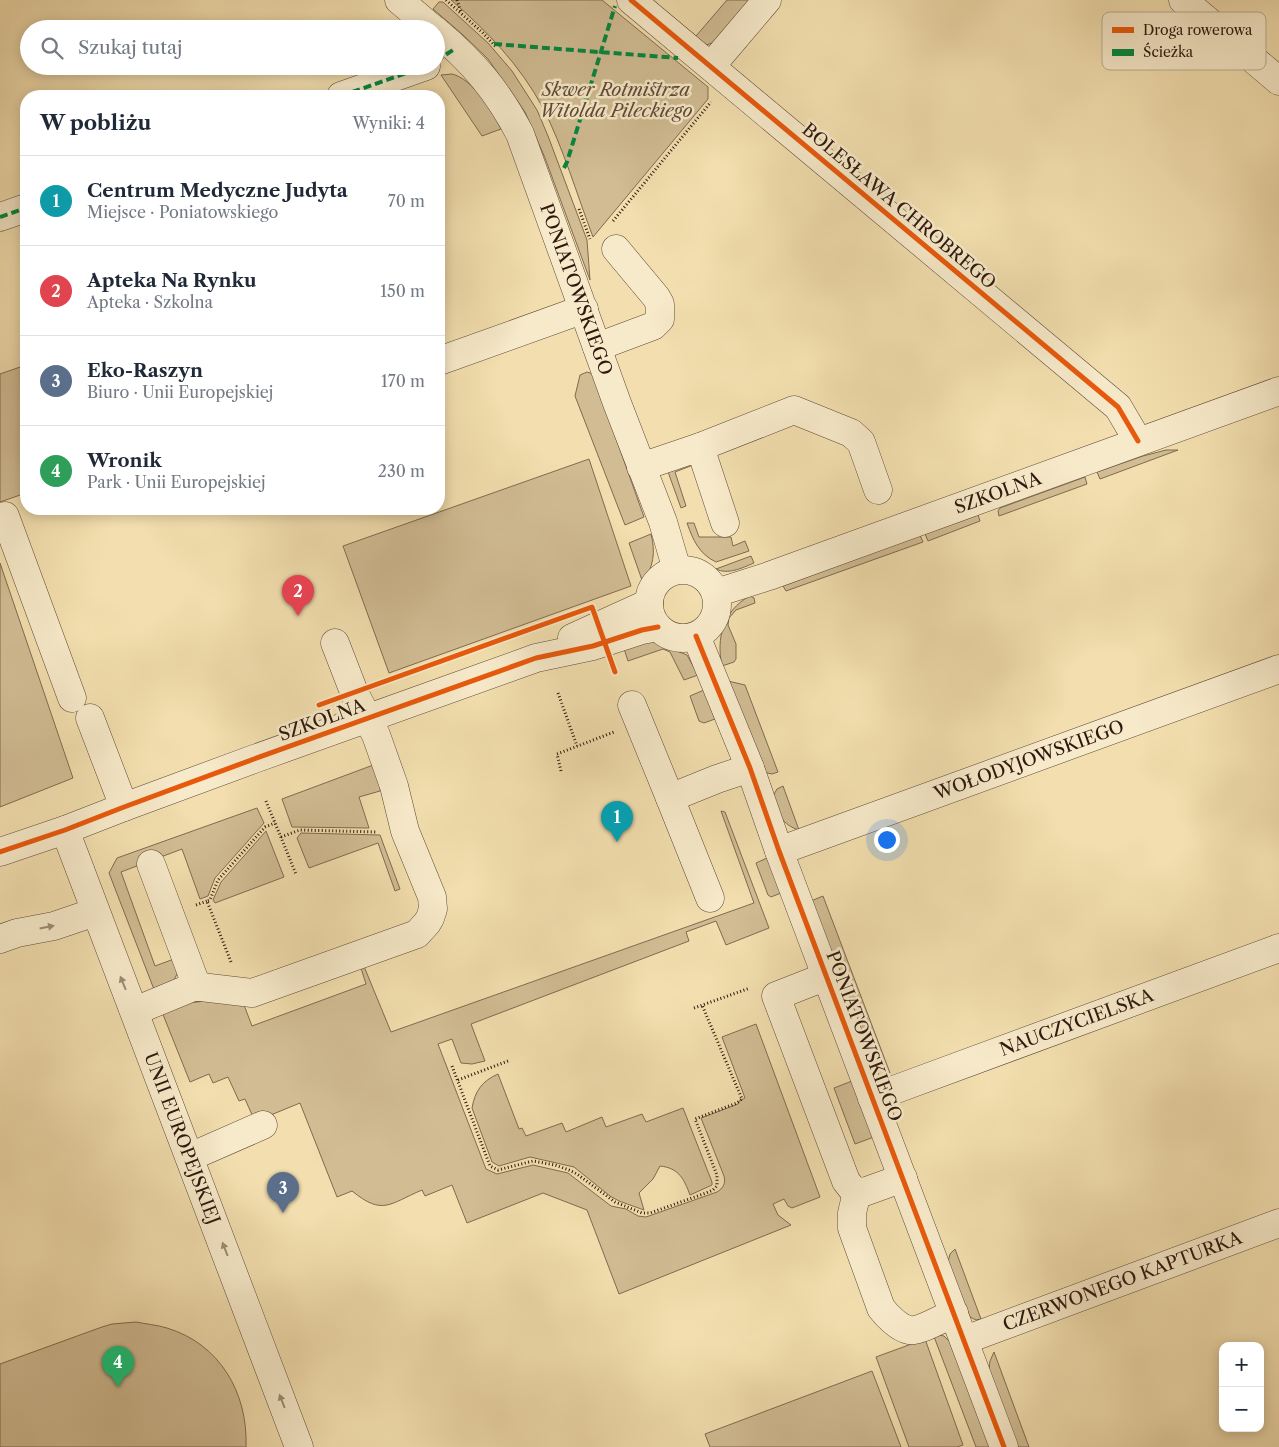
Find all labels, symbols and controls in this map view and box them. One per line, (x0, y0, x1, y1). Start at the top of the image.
legend (1102, 12, 1266, 70)
search box (20, 20, 445, 75)
text: Droga rowerowa (1143, 21, 1253, 39)
icon: search (38, 34, 66, 62)
text: Szukaj tutaj (78, 36, 182, 59)
text: Ścieżka (1143, 42, 1194, 61)
park label: Skwer Rotmistrza Witolda Pileckiego (540, 79, 692, 122)
text: W pobliżu (40, 110, 151, 135)
text: Wyniki: 4 (352, 113, 425, 133)
street label: BOLESŁAWA CHROBREGO (798, 118, 1000, 294)
text: Centrum Medyczne Judyta (87, 179, 348, 202)
text: 1 (52, 191, 60, 211)
text: 70 m (388, 191, 425, 211)
street label: PONIATOWSKIEGO (535, 200, 617, 378)
text: Miejsce · Poniatowskiego (87, 202, 278, 222)
text: Apteka Na Rynku (87, 269, 257, 292)
text: 2 (51, 281, 61, 301)
text: 150 m (380, 281, 425, 301)
text: Apteka · Szkolna (87, 292, 213, 312)
text: Eko-Raszyn (87, 359, 203, 382)
text: 3 (51, 371, 61, 391)
text: 170 m (381, 371, 425, 391)
text: Biuro · Unii Europejskiej (87, 382, 273, 402)
text: Wronik (87, 449, 162, 472)
text: 4 (51, 461, 61, 481)
text: 230 m (378, 461, 425, 481)
street label: SZKOLNA (951, 467, 1045, 519)
text: Park · Unii Europejskiej (87, 472, 266, 492)
pin: 2 (282, 575, 314, 616)
street label: SZKOLNA (276, 694, 369, 746)
street label: WOŁODYJOWSKIEGO (930, 715, 1127, 805)
pin: 1 (601, 801, 633, 842)
your location (874, 827, 900, 853)
one-way arrow (40, 923, 56, 931)
street label: PONIATOWSKIEGO (821, 948, 907, 1124)
one-way arrow (119, 976, 127, 990)
street label: NAUCZYCIELSKA (997, 984, 1157, 1061)
street label: UNII EUROPEJSKIEJ (139, 1049, 225, 1228)
pin: 3 (267, 1172, 299, 1213)
street label: CZERWONEGO KAPTURKA (1000, 1227, 1246, 1336)
one-way arrow (221, 1241, 229, 1256)
map controls (1219, 1342, 1264, 1432)
button: + (1219, 1342, 1264, 1387)
pin: 4 (102, 1346, 134, 1387)
button: − (1219, 1387, 1264, 1432)
one-way arrow (278, 1394, 285, 1409)

